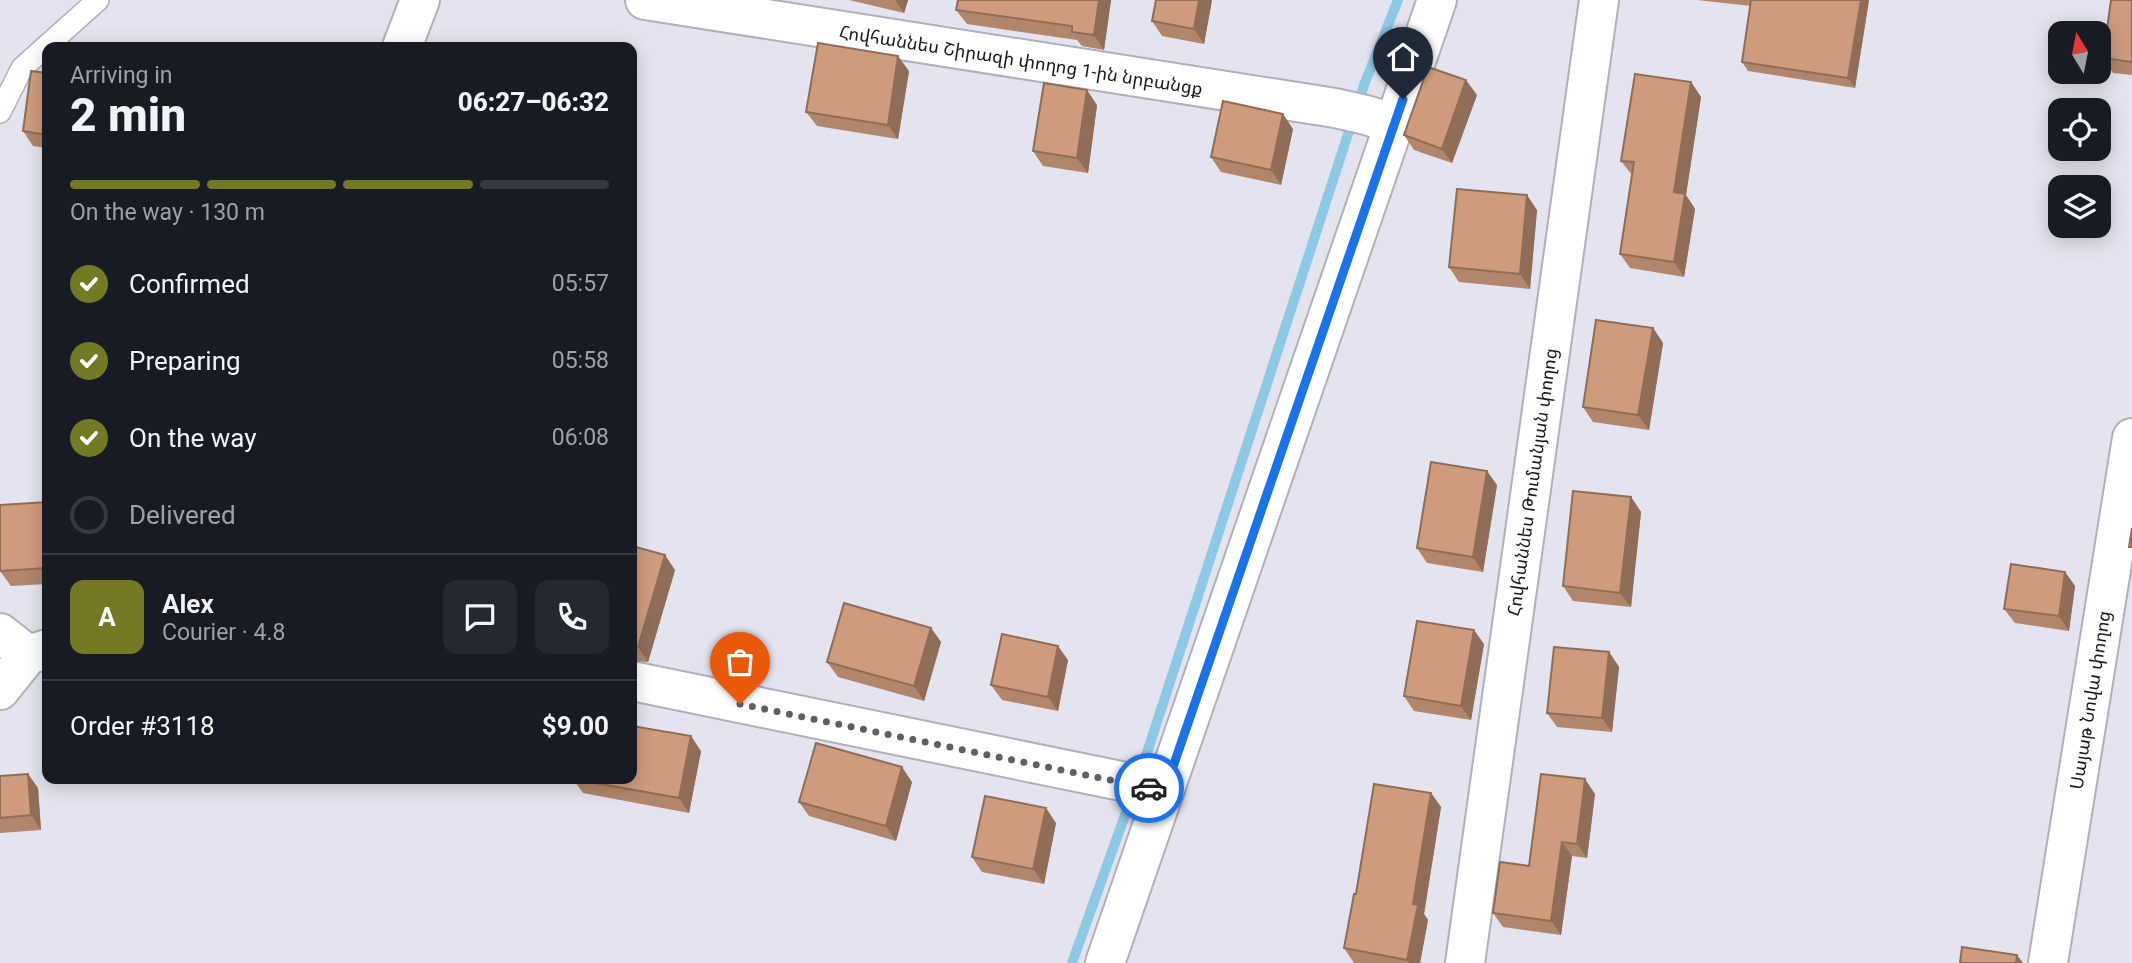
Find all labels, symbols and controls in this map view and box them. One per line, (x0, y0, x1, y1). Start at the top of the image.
street label: Հովհաննես Շիրազի փողոց 1-ին նրբանցք (838, 21, 1204, 99)
north arrow (2048, 21, 2110, 84)
map controls (2048, 21, 2111, 238)
pin (1373, 27, 1433, 99)
icon: home (1384, 38, 1422, 76)
text: Arriving in (70, 62, 173, 89)
text: 06:27–06:32 (458, 87, 609, 117)
text: 2 min (70, 88, 186, 142)
button: locate (2048, 98, 2111, 161)
button: layers (2048, 175, 2111, 238)
text: On the way · 130 m (70, 199, 265, 226)
icon: check (70, 265, 108, 303)
text: Confirmed (129, 269, 250, 299)
text: 05:57 (552, 270, 609, 297)
icon: check (70, 342, 108, 380)
text: Preparing (129, 346, 241, 376)
text: 05:58 (552, 347, 609, 374)
street label: Հովհաննես Թումանյան փողոց (1503, 347, 1561, 617)
icon: check (70, 419, 108, 457)
text: On the way (129, 423, 257, 453)
text: 06:08 (552, 424, 609, 451)
text: Delivered (129, 500, 236, 530)
button: chat (443, 580, 517, 654)
button: phone (535, 580, 609, 654)
text: Alex (162, 589, 214, 619)
text: A (98, 602, 116, 632)
street label: Սայաթ Նովա փողոց (2066, 609, 2114, 791)
text: Courier · 4.8 (162, 619, 285, 646)
pin (710, 632, 770, 704)
icon: bag (721, 643, 759, 681)
text: Order #3118 (70, 711, 215, 741)
text: $9.00 (542, 711, 609, 741)
courier (1114, 753, 1184, 823)
icon: car (1130, 769, 1168, 807)

